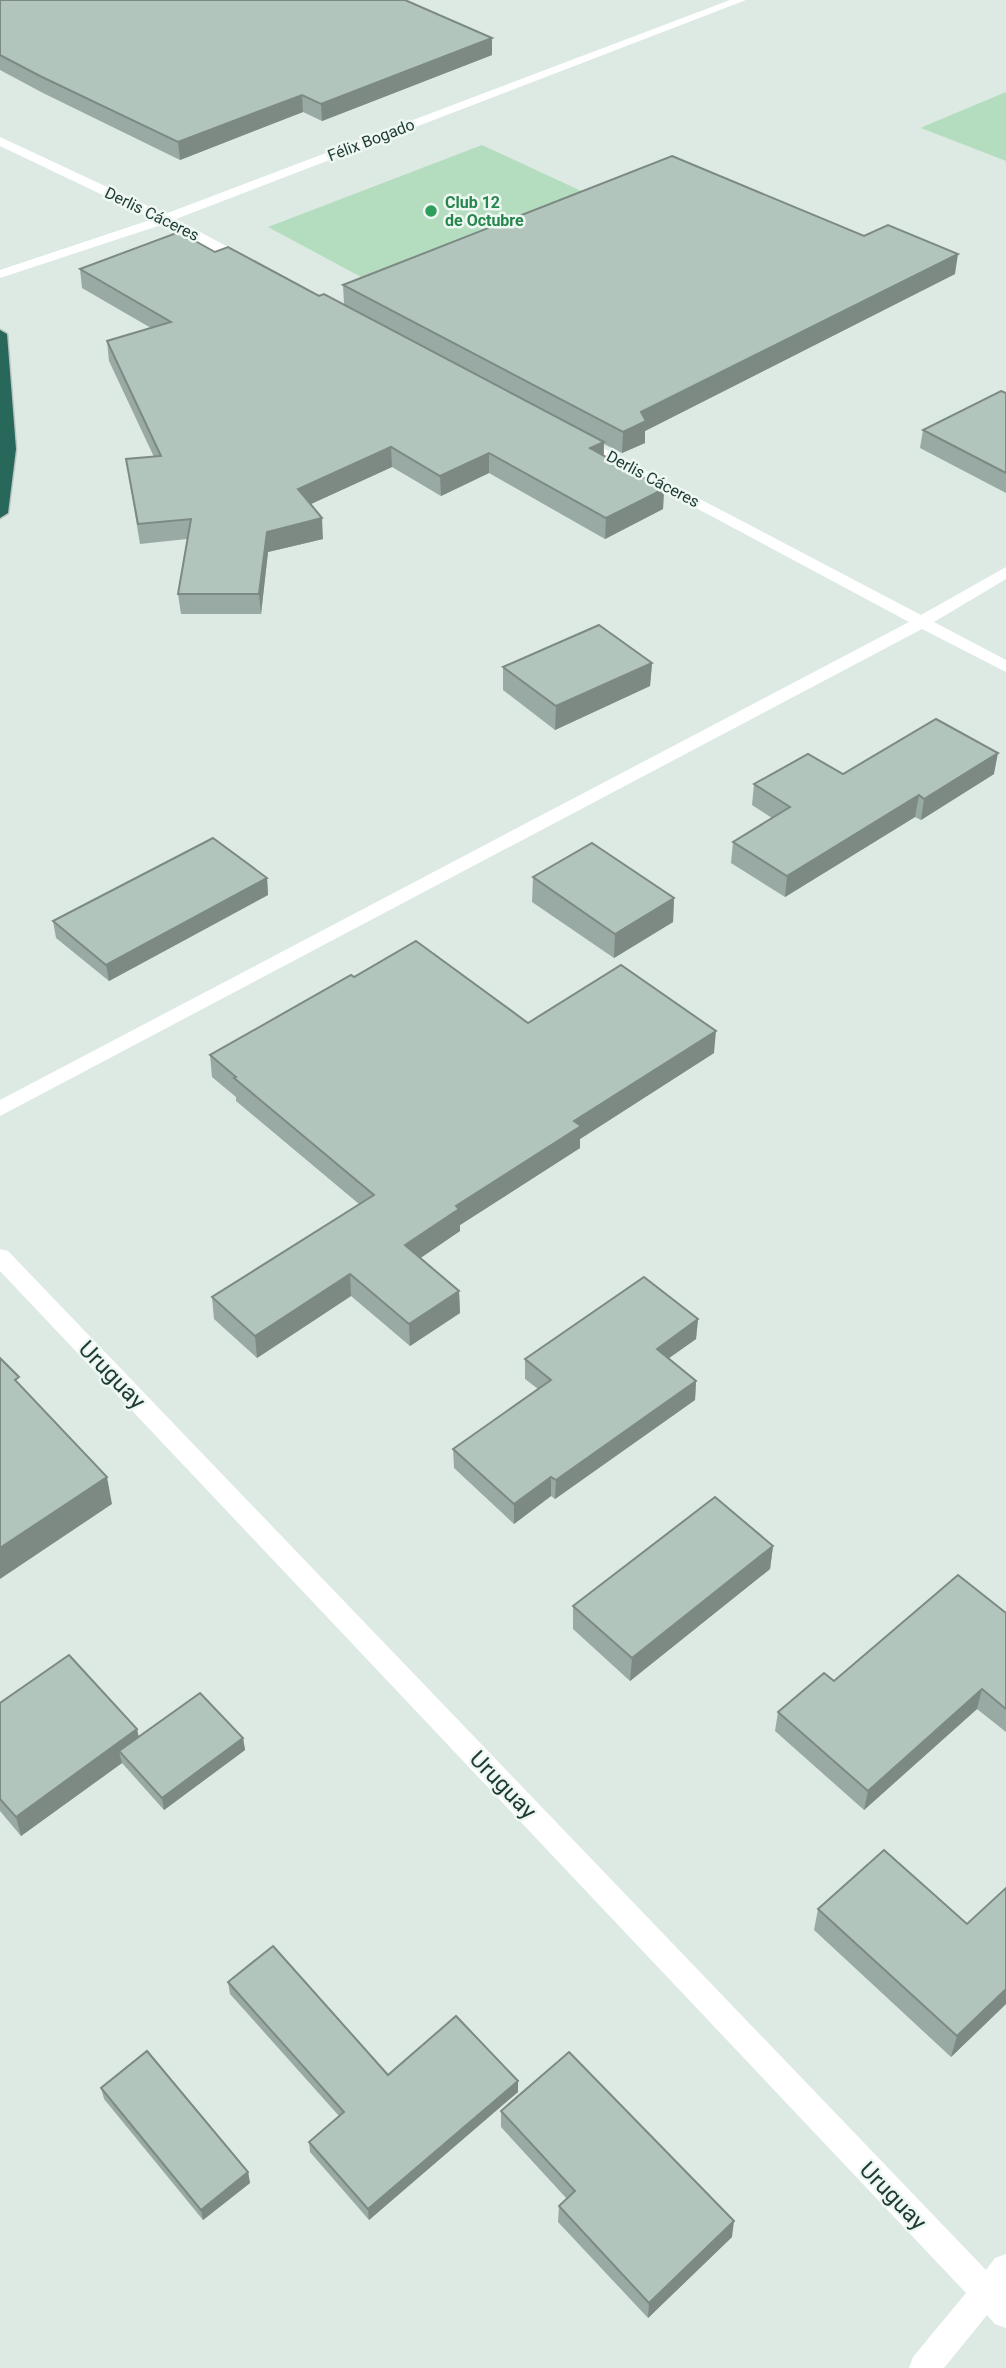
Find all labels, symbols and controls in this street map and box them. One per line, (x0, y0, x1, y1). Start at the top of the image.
street label: Félix Bogado (325, 115, 417, 165)
street label: Derlis Cáceres (102, 183, 202, 245)
place label: Club 12 de Octubre (445, 193, 524, 230)
marker: Club 12 de Octubre (423, 203, 439, 219)
street label: Derlis Cáceres (603, 447, 703, 511)
street label: Uruguay (73, 1335, 151, 1415)
street label: Uruguay (464, 1745, 542, 1825)
street label: Uruguay (854, 2156, 932, 2236)

